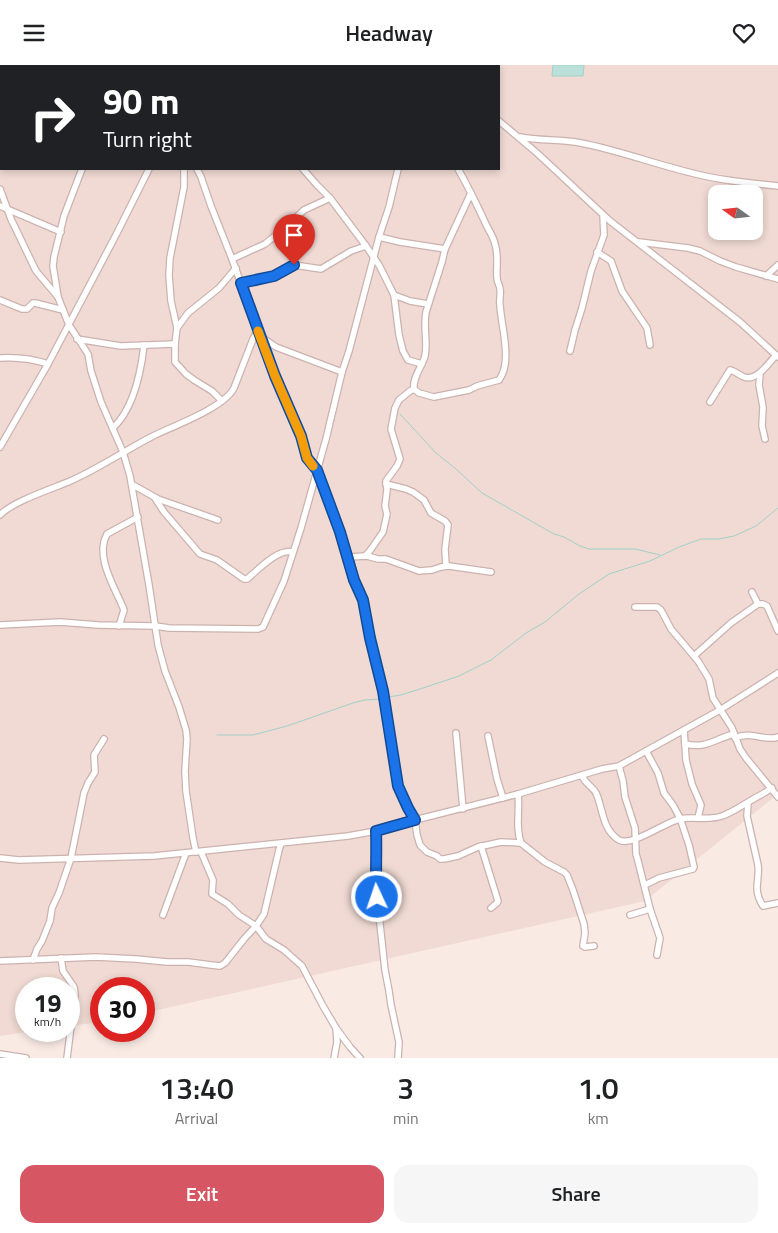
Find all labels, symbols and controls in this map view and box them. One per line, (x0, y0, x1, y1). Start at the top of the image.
text: Headway (345, 16, 433, 50)
icon: menu (20, 19, 48, 47)
icon: heart (730, 19, 758, 47)
text: 90 m (103, 74, 179, 128)
icon: right (20, 85, 85, 150)
text: Turn right (103, 122, 192, 156)
north arrow (708, 185, 762, 240)
map controls (708, 185, 763, 240)
pin (273, 214, 315, 265)
icon: arrive (280, 221, 308, 249)
position arrow (350, 870, 402, 922)
speed limit sign: 30 (90, 977, 155, 1042)
text: 19 (33, 984, 62, 1022)
text: km/h (34, 1012, 61, 1031)
text: 13:40 (159, 1065, 234, 1111)
text: 3 (397, 1065, 414, 1111)
text: 1.0 (578, 1065, 619, 1111)
text: Arrival (175, 1106, 218, 1130)
text: min (393, 1106, 419, 1130)
text: km (588, 1106, 609, 1130)
button: Exit (20, 1165, 384, 1223)
button: Share (394, 1165, 758, 1223)

